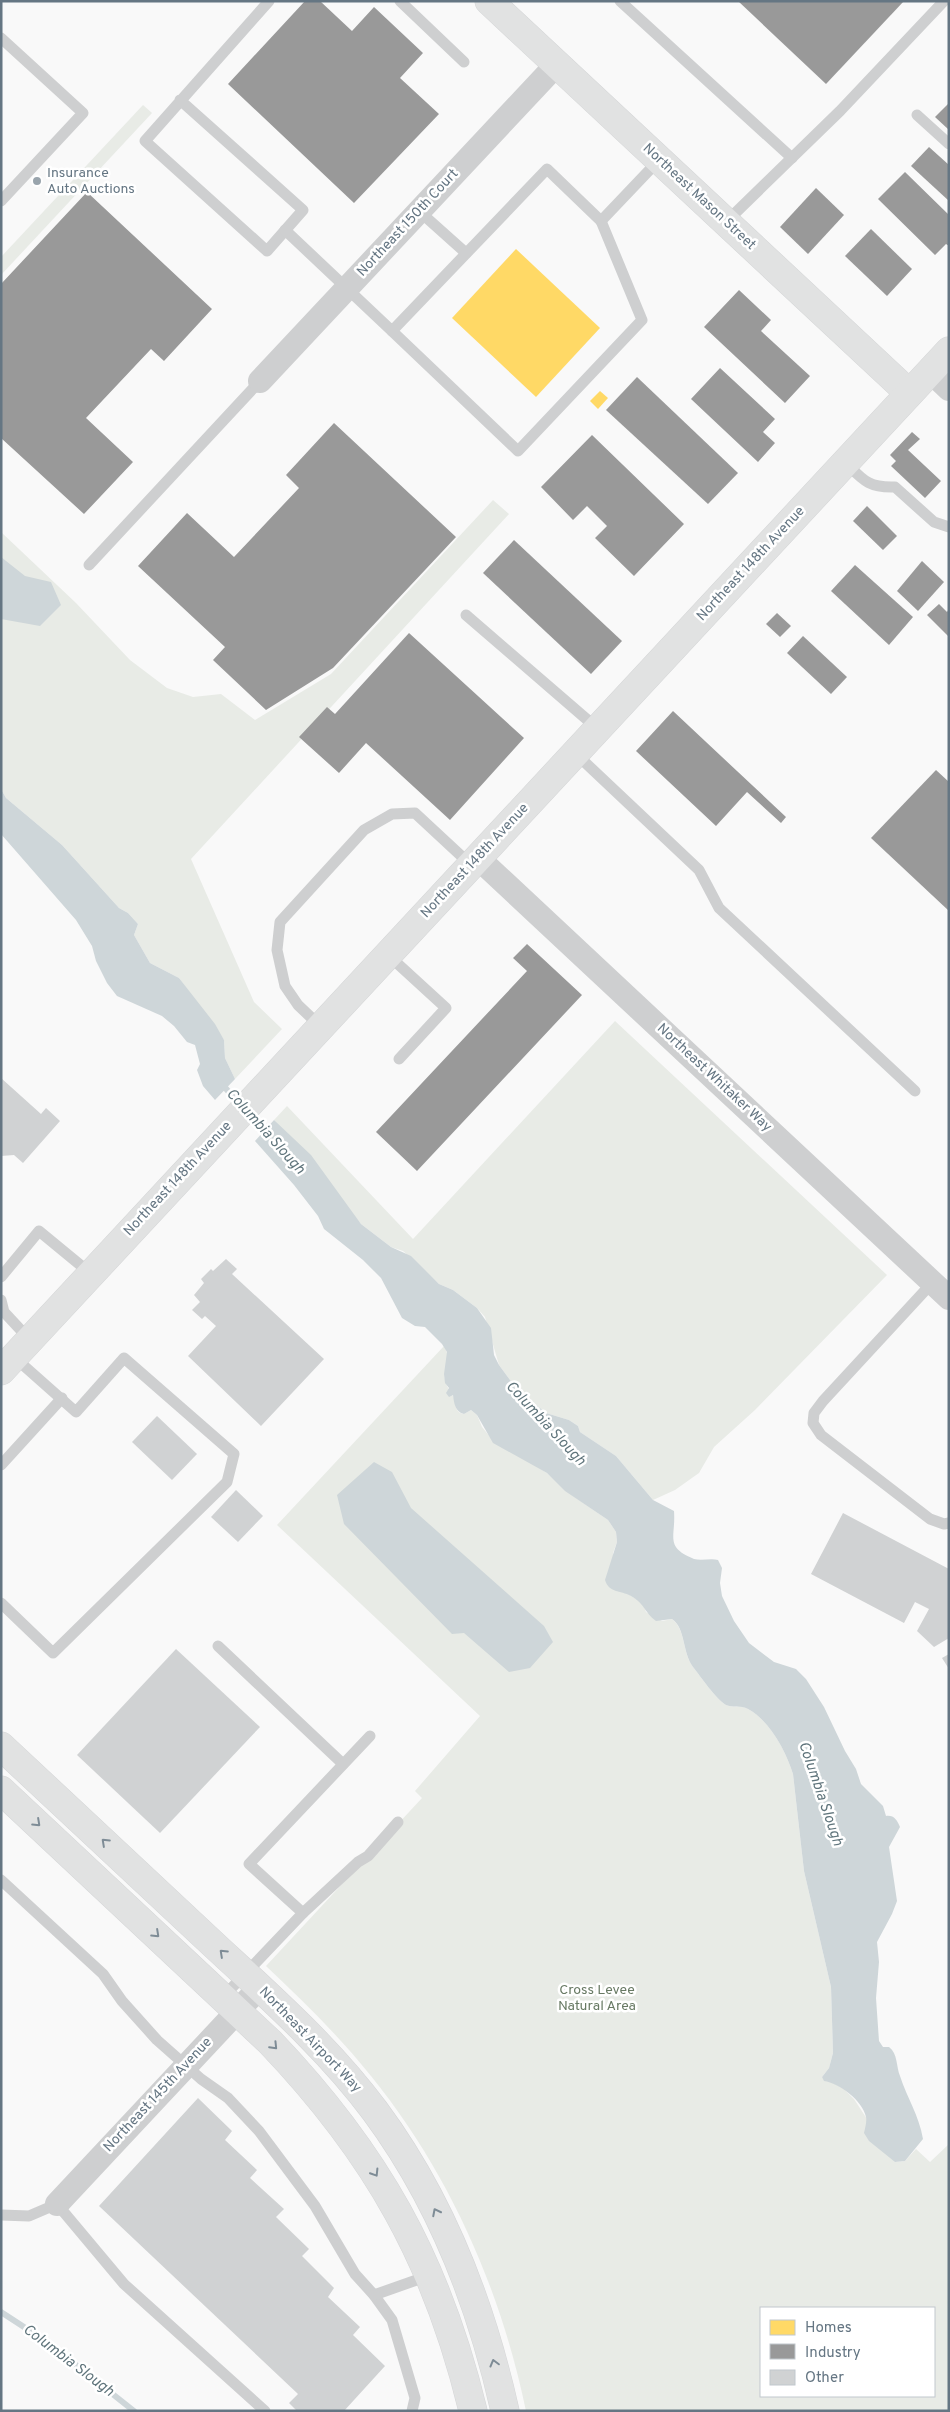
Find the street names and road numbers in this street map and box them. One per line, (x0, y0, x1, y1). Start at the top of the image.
street label: Northeast Mason Street (639, 140, 759, 254)
street label: Northeast 150th Court (354, 166, 462, 280)
street label: Northeast 148th Avenue (693, 503, 809, 625)
street label: Northeast 148th Avenue (417, 800, 533, 922)
street label: Northeast Whitaker Way (653, 1020, 775, 1136)
street label: Northeast 148th Avenue (120, 1118, 236, 1240)
street label: Northeast Airport Way (255, 1984, 365, 2096)
street label: Northeast 145th Avenue (100, 2034, 216, 2156)

